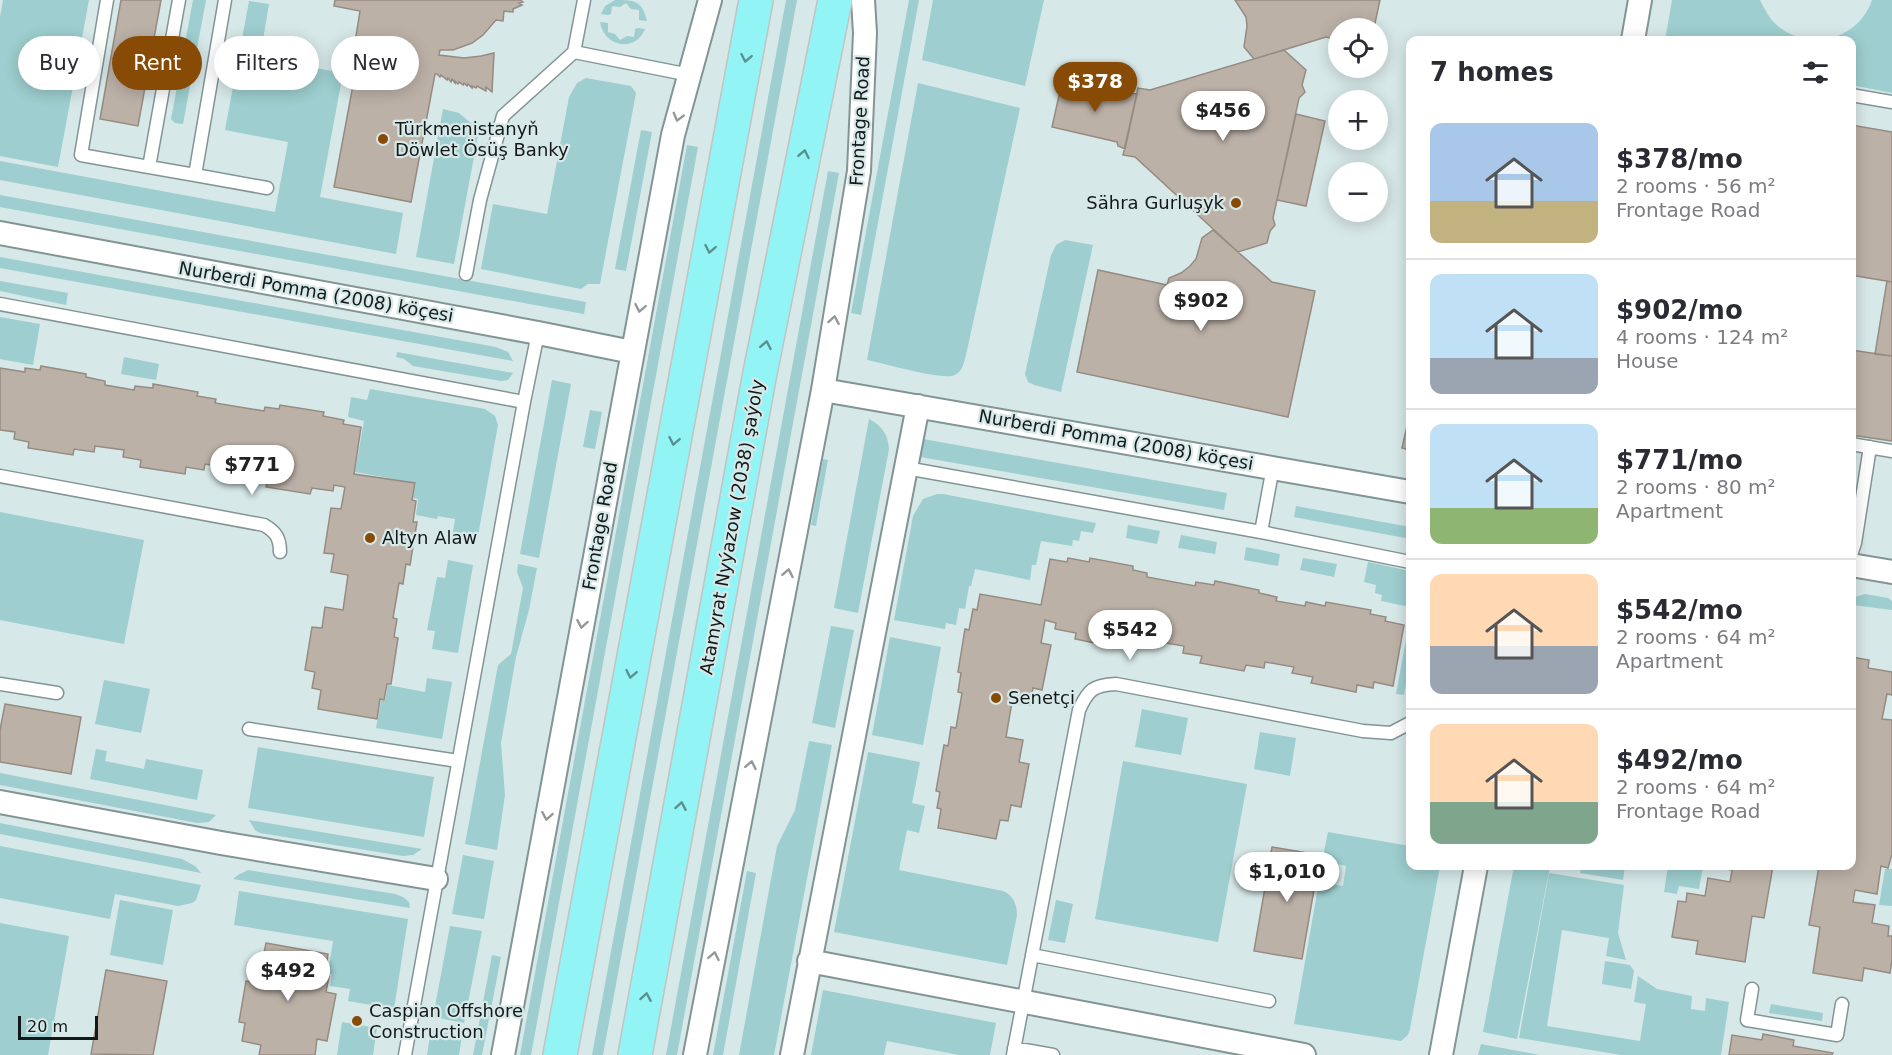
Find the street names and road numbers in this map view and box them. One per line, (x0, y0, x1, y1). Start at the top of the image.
street label: Frontage Road (846, 56, 873, 186)
street label: Nurberdi Pomma (2008) köçesi (177, 257, 455, 326)
street label: Atamyrat Nyýazow (2038) şaýoly (695, 377, 768, 676)
street label: Nurberdi Pomma (2008) köçesi (977, 405, 1255, 474)
street label: Frontage Road (578, 460, 621, 592)

